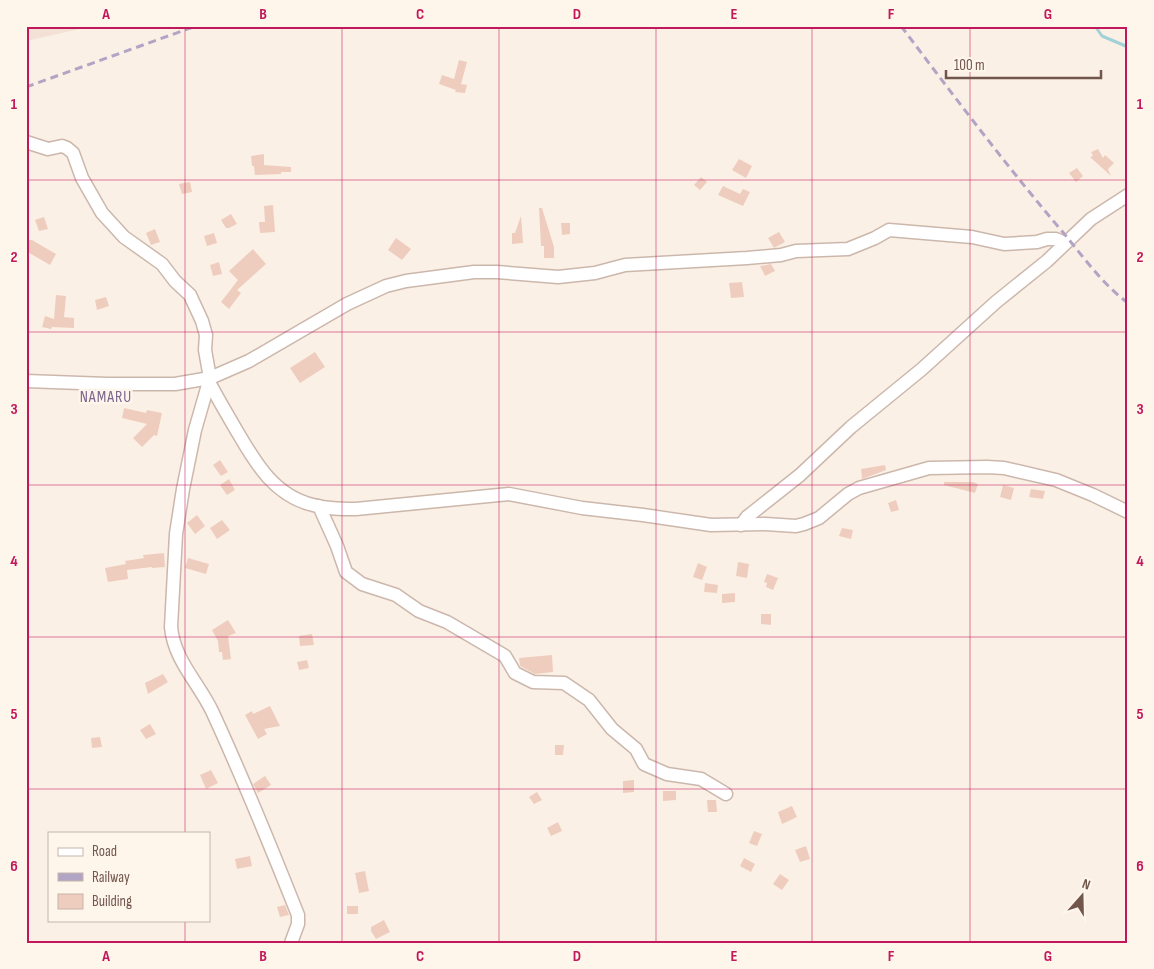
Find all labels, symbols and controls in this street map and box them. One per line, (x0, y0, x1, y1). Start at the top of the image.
text: A (101, 5, 110, 24)
text: B (259, 5, 267, 24)
text: C (416, 5, 424, 24)
text: D (573, 5, 581, 24)
text: E (731, 5, 738, 24)
text: F (888, 5, 895, 24)
text: G (1044, 5, 1052, 24)
scale bar (946, 48, 1102, 80)
text: 100 m (954, 56, 985, 75)
text: 1 (11, 95, 18, 114)
text: 1 (1137, 95, 1144, 114)
text: 2 (10, 248, 18, 267)
text: 2 (1136, 248, 1144, 267)
district label: NAMARU (80, 388, 132, 407)
text: 3 (10, 400, 18, 419)
text: 3 (1136, 400, 1144, 419)
text: 4 (10, 552, 18, 571)
text: 4 (1136, 552, 1144, 571)
text: 5 (10, 705, 18, 724)
text: 5 (1136, 705, 1144, 724)
legend (48, 832, 210, 922)
text: Road (92, 842, 117, 861)
text: 6 (10, 857, 18, 876)
text: 6 (1136, 857, 1144, 876)
text: Railway (92, 868, 130, 887)
north arrow (1056, 872, 1106, 922)
text: N (1080, 875, 1093, 894)
text: Building (92, 892, 132, 911)
text: A (101, 947, 110, 966)
text: B (259, 947, 267, 966)
text: C (416, 947, 424, 966)
text: D (573, 947, 581, 966)
text: E (731, 947, 738, 966)
text: F (888, 947, 895, 966)
text: G (1044, 947, 1052, 966)

